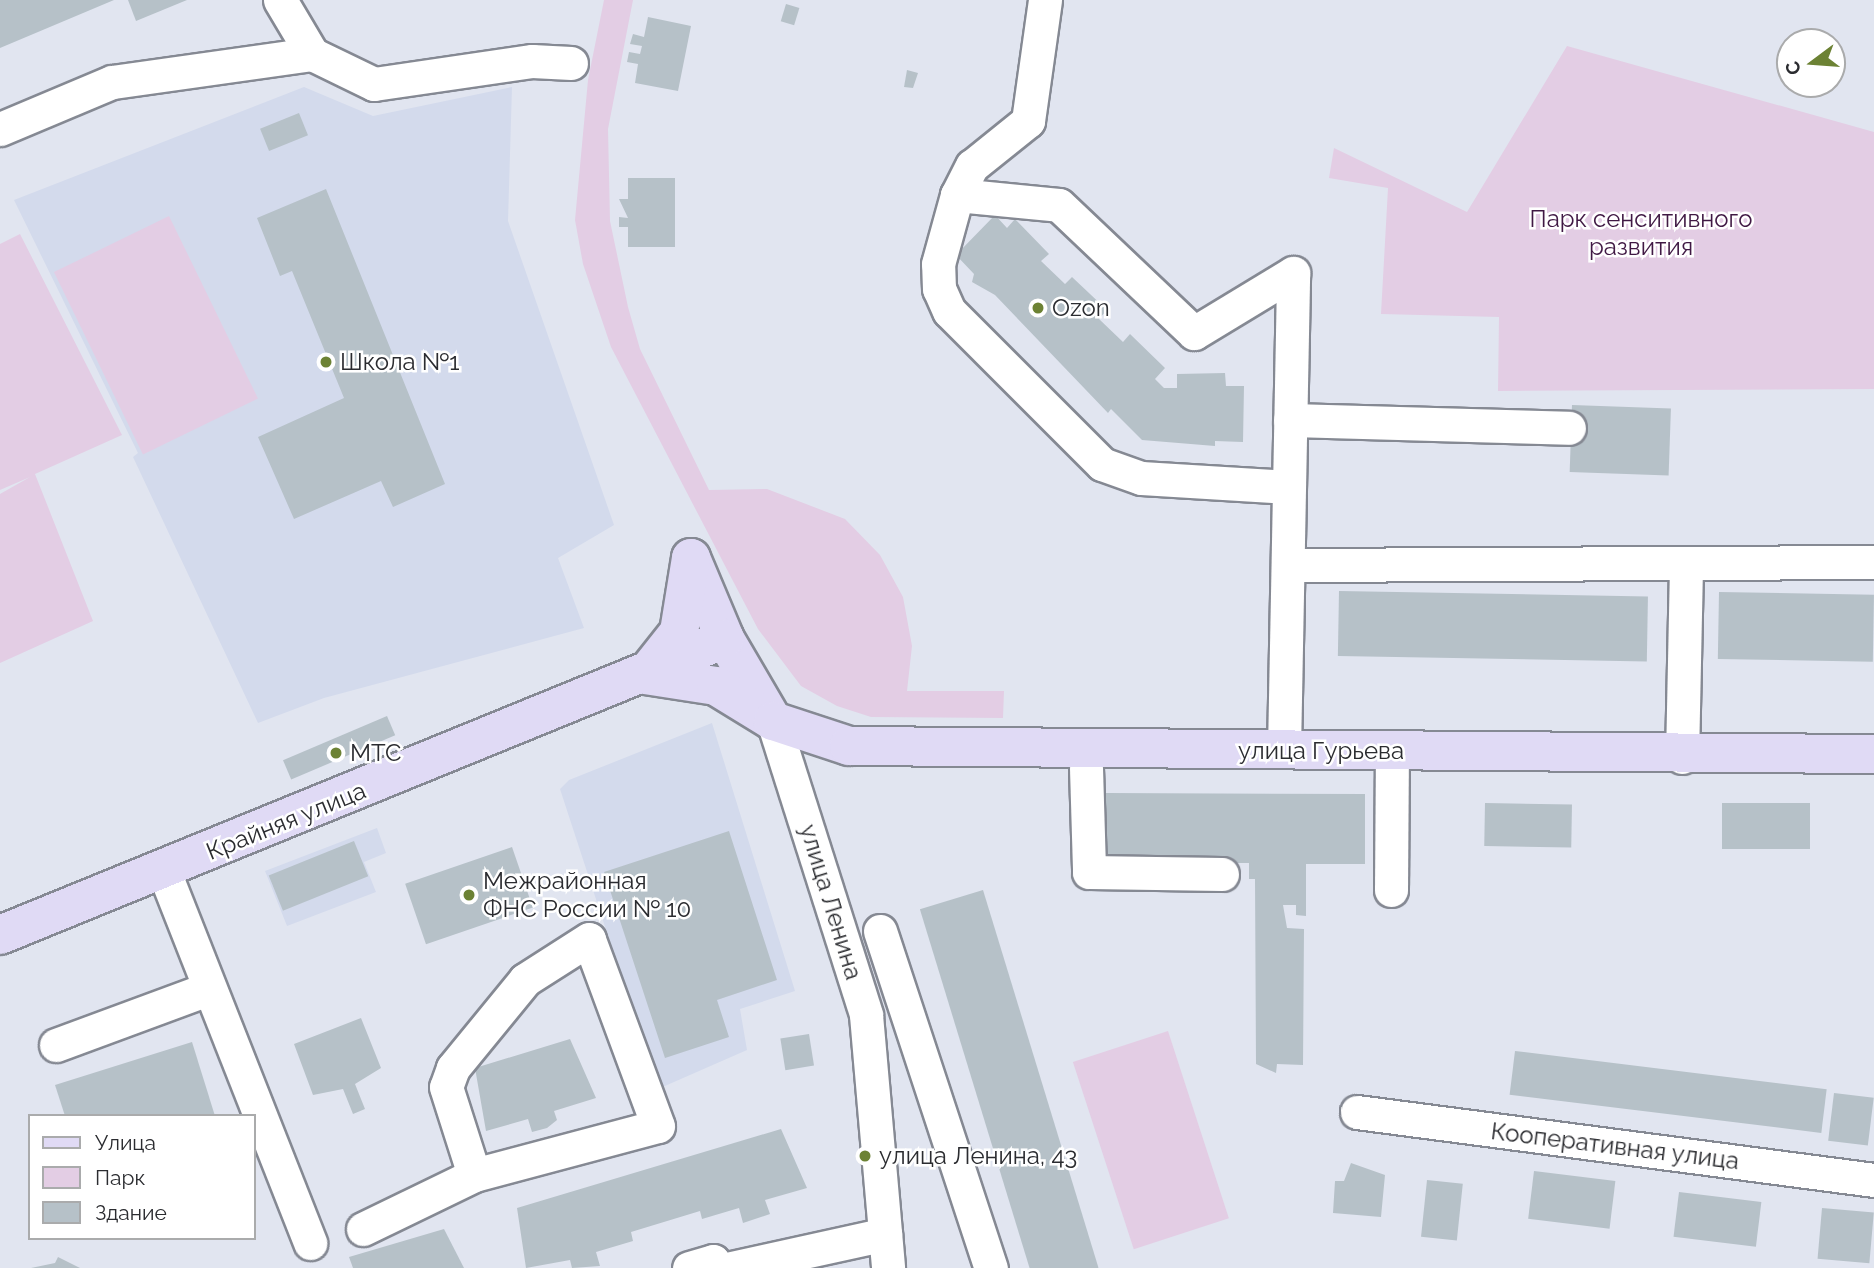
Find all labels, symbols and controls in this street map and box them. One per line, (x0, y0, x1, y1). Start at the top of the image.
north arrow (1776, 28, 1846, 98)
text: С (1780, 59, 1805, 78)
park label: Парк сенситивного развития (1529, 205, 1753, 261)
place label: Ozon (1052, 294, 1110, 322)
marker: Ozon (1030, 300, 1046, 316)
place label: Школа №1 (340, 348, 459, 376)
marker: Школа №1 (318, 354, 334, 370)
street label: улица Гурьева (1238, 737, 1404, 765)
place label: МТС (350, 739, 402, 767)
marker: МТС (328, 745, 344, 761)
street label: Крайняя улица (202, 776, 370, 866)
street label: улица Ленина (794, 821, 868, 983)
place label: Межрайонная ФНС России № 10 (483, 867, 691, 923)
marker: Межрайонная ФНС России № 10 (461, 887, 477, 903)
legend (28, 1114, 256, 1240)
street label: Кооперативная улица (1489, 1116, 1741, 1176)
text: Улица (95, 1130, 156, 1155)
place label: улица Ленина, 43 (879, 1142, 1077, 1170)
marker: улица Ленина, 43 (857, 1148, 873, 1164)
text: Парк (95, 1165, 145, 1190)
text: Здание (95, 1200, 167, 1225)

